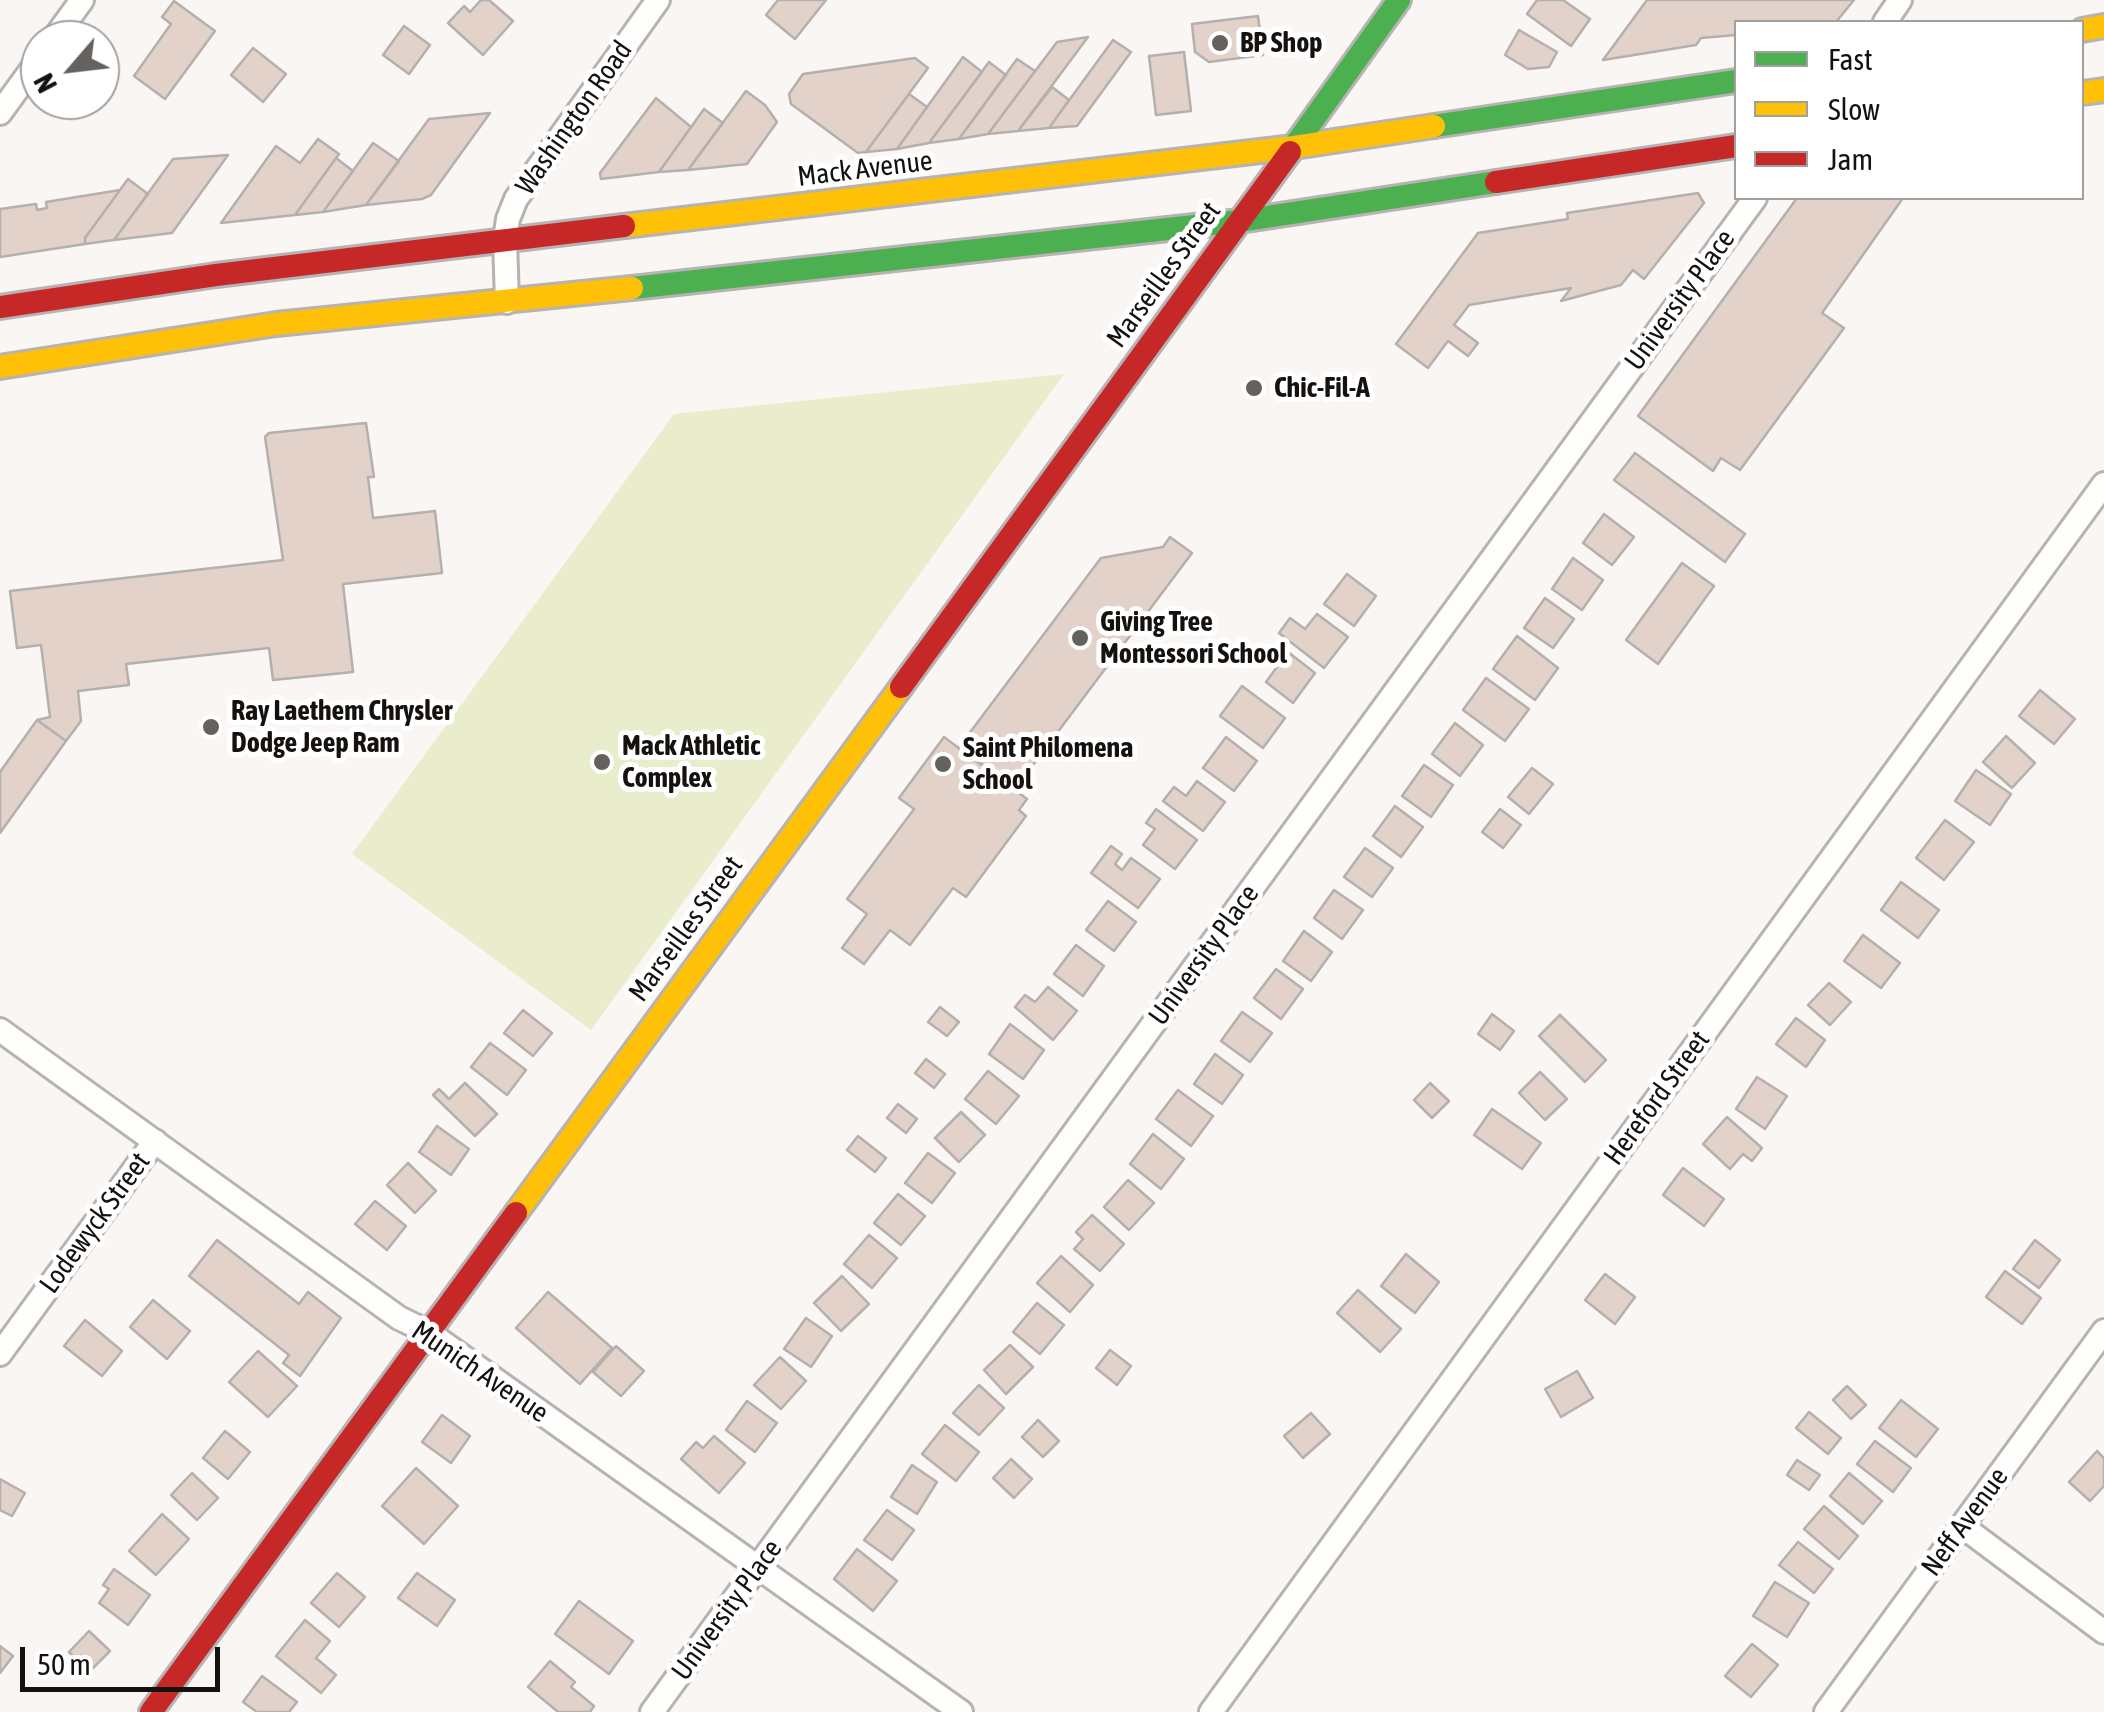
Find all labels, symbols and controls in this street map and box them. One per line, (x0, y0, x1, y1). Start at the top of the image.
north arrow (20, 20, 120, 120)
legend (1734, 20, 2084, 200)
place label: BP Shop (1240, 26, 1323, 60)
marker: BP Shop (1209, 32, 1231, 54)
street label: Washington Road (509, 35, 639, 201)
text: Fast (1828, 42, 1873, 76)
text: N (27, 68, 63, 98)
text: Slow (1828, 92, 1880, 126)
text: Jam (1828, 142, 1873, 176)
street label: Mack Avenue (796, 144, 934, 194)
street label: Marseilles Street (1100, 196, 1228, 354)
street label: University Place (1618, 223, 1742, 377)
place label: Chic-Fil-A (1274, 371, 1370, 405)
marker: Chic-Fil-A (1243, 377, 1265, 399)
place label: Giving Tree Montessori School (1100, 605, 1287, 671)
marker: Giving Tree Montessori School (1069, 627, 1091, 649)
place label: Ray Laethem Chrysler Dodge Jeep Ram (231, 694, 452, 760)
marker: Ray Laethem Chrysler Dodge Jeep Ram (200, 716, 222, 738)
place label: Mack Athletic Complex (622, 729, 760, 795)
place label: Saint Philomena School (963, 731, 1133, 797)
marker: Mack Athletic Complex (591, 751, 613, 773)
marker: Saint Philomena School (932, 753, 954, 775)
street label: Marseilles Street (622, 850, 750, 1008)
street label: University Place (1142, 878, 1266, 1032)
street label: Hereford Street (1597, 1024, 1717, 1172)
street label: Lodewyck Street (33, 1146, 157, 1300)
street label: Munich Avenue (405, 1314, 555, 1430)
street label: Neff Avenue (1914, 1461, 2016, 1583)
street label: University Place (665, 1533, 789, 1687)
scale bar (25, 1627, 225, 1689)
text: 50 m (37, 1647, 91, 1681)

